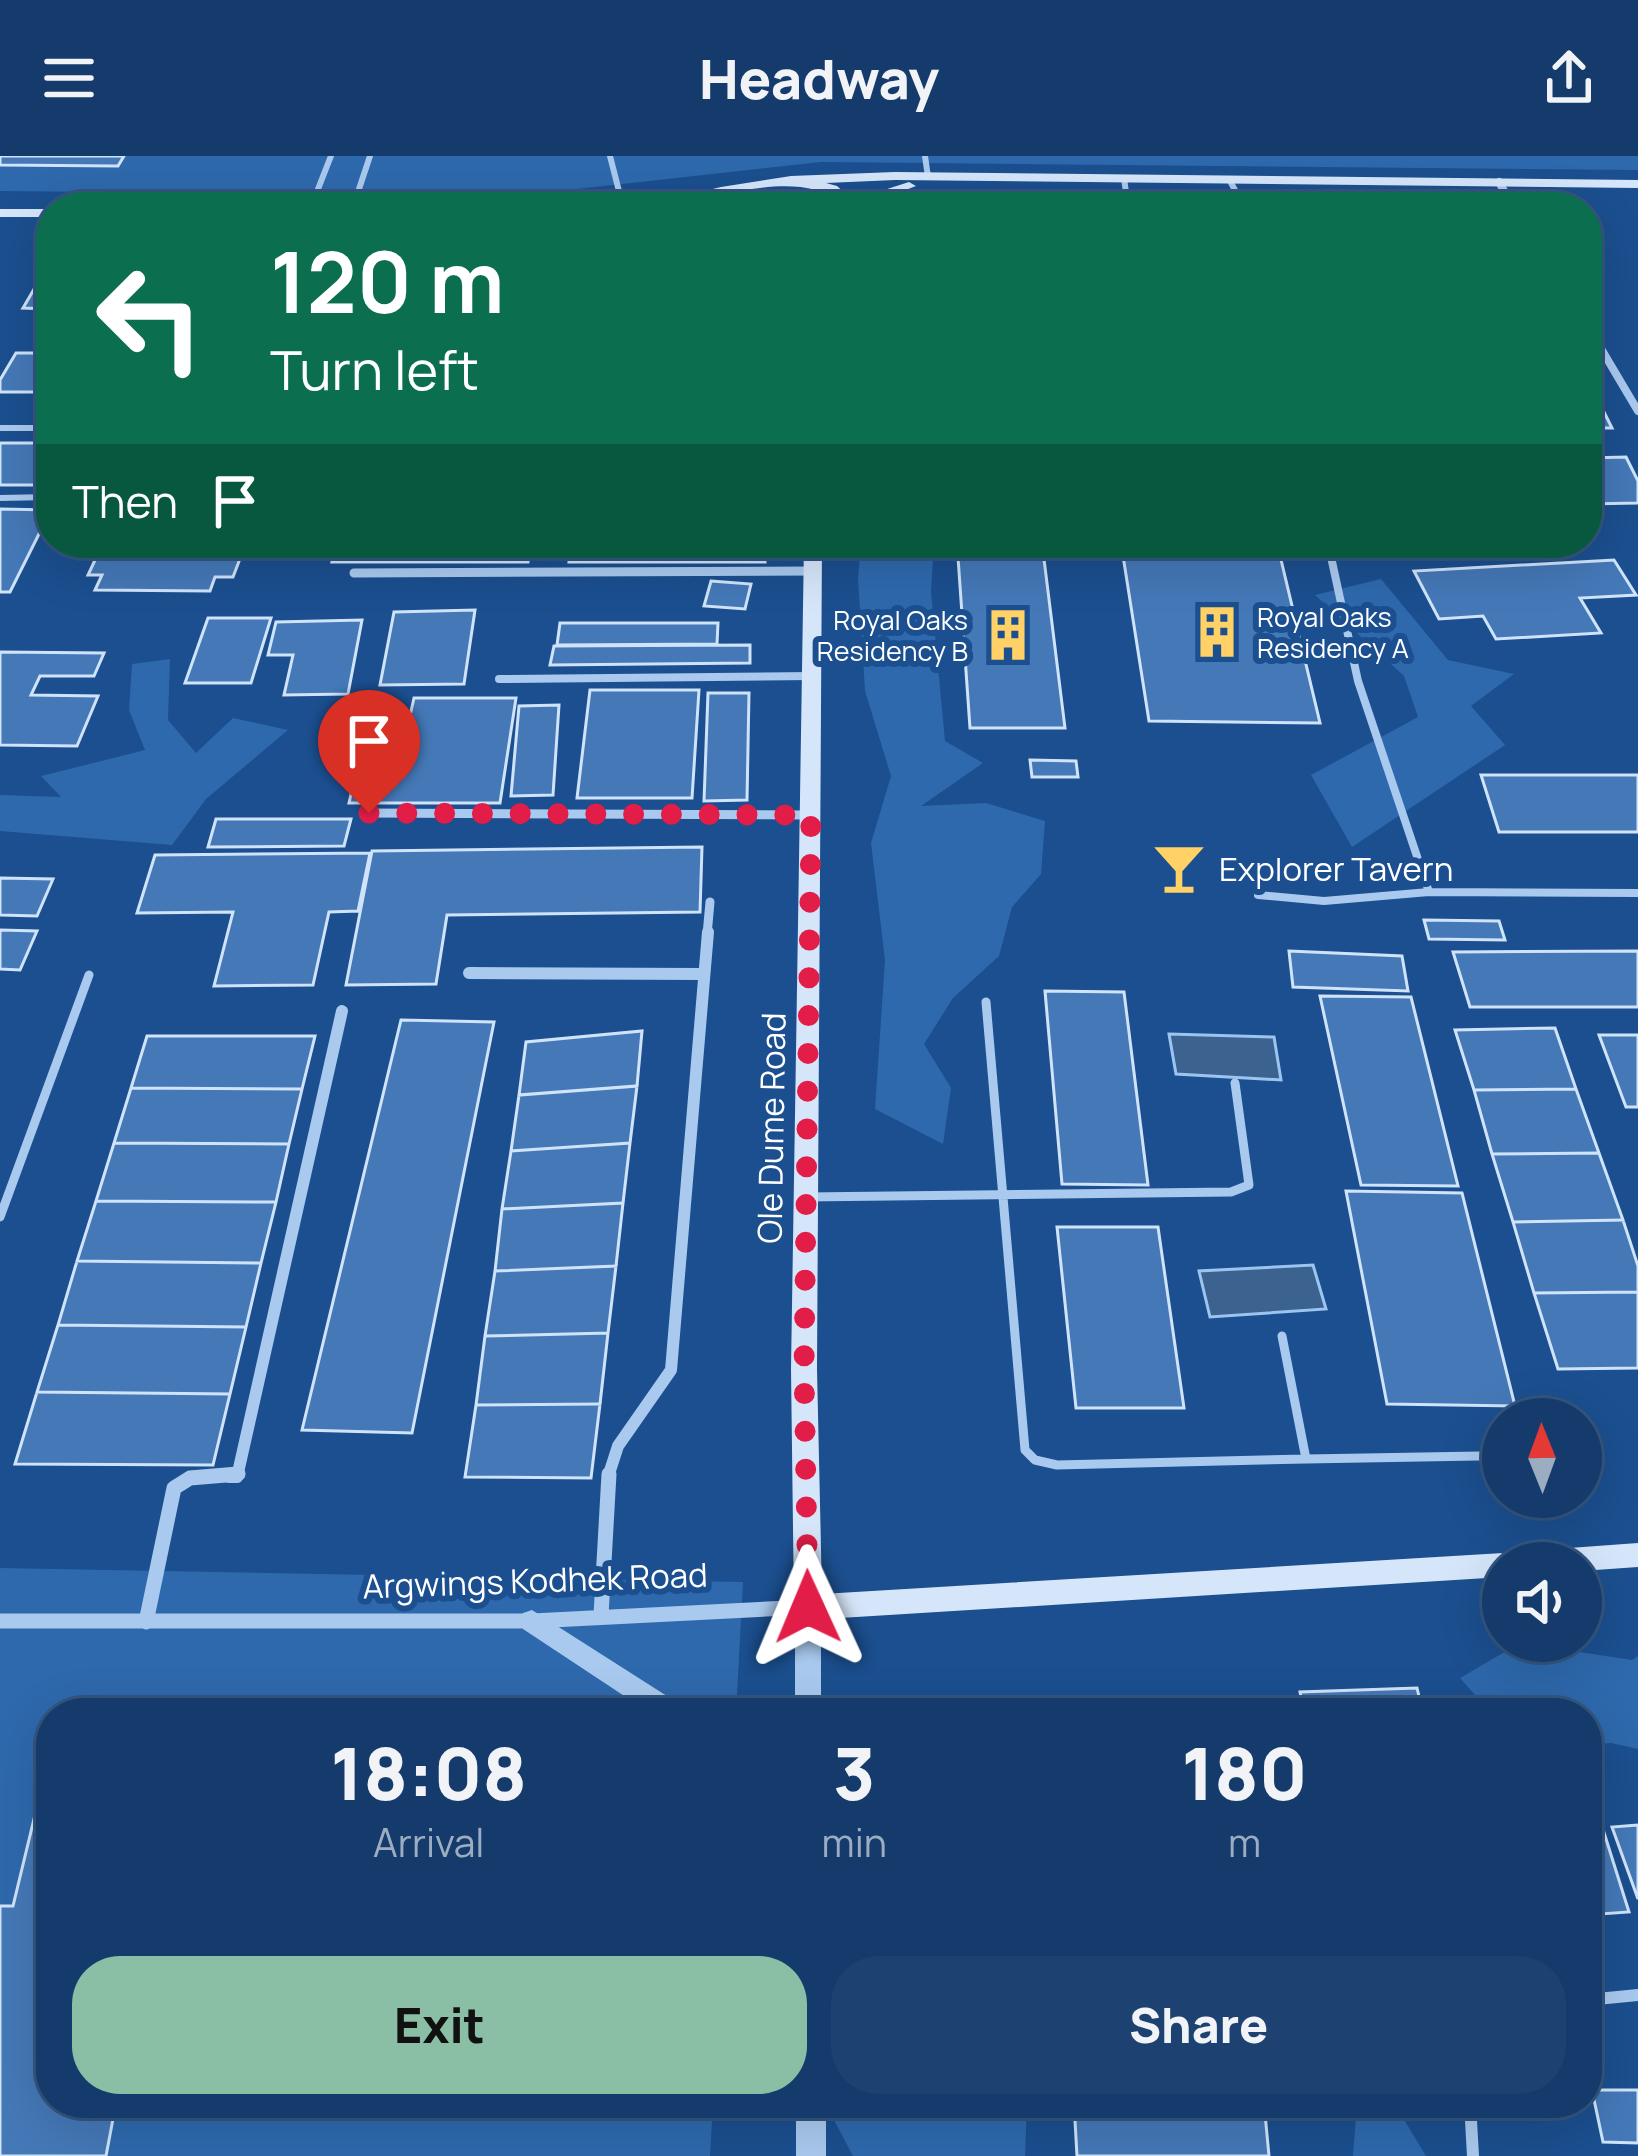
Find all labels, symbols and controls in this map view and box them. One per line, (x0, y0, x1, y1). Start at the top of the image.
text: Headway (699, 41, 939, 115)
icon: menu (36, 45, 102, 111)
icon: share (1536, 45, 1602, 111)
text: 120 m (270, 223, 504, 338)
icon: left (72, 240, 228, 396)
text: Turn left (270, 332, 479, 406)
icon: arrive (202, 468, 268, 534)
text: Then (72, 470, 178, 532)
place label: Royal Oaks Residency A (1257, 598, 1409, 666)
place label: Royal Oaks Residency B (817, 601, 968, 669)
building icon: Royal Oaks Residency A (1188, 603, 1246, 661)
building icon: Royal Oaks Residency B (979, 606, 1037, 664)
pin (318, 690, 420, 813)
icon: arrive (336, 708, 402, 774)
bar icon: Explorer Tavern (1150, 839, 1208, 897)
place label: Explorer Tavern (1219, 846, 1453, 891)
street label: Ole Dume Road (746, 1012, 796, 1244)
north arrow (1482, 1398, 1602, 1518)
map controls (1482, 1398, 1602, 1662)
button: sound (1482, 1542, 1602, 1662)
position arrow (745, 1544, 871, 1670)
street label: Argwings Kodhek Road (362, 1551, 708, 1609)
text: 18:08 (330, 1723, 527, 1822)
text: 3 (833, 1723, 876, 1822)
text: 180 (1181, 1723, 1307, 1822)
text: Arrival (373, 1815, 484, 1869)
text: min (822, 1815, 887, 1869)
text: m (1228, 1815, 1261, 1869)
button: Exit (72, 1956, 807, 2094)
button: Share (831, 1956, 1566, 2094)

